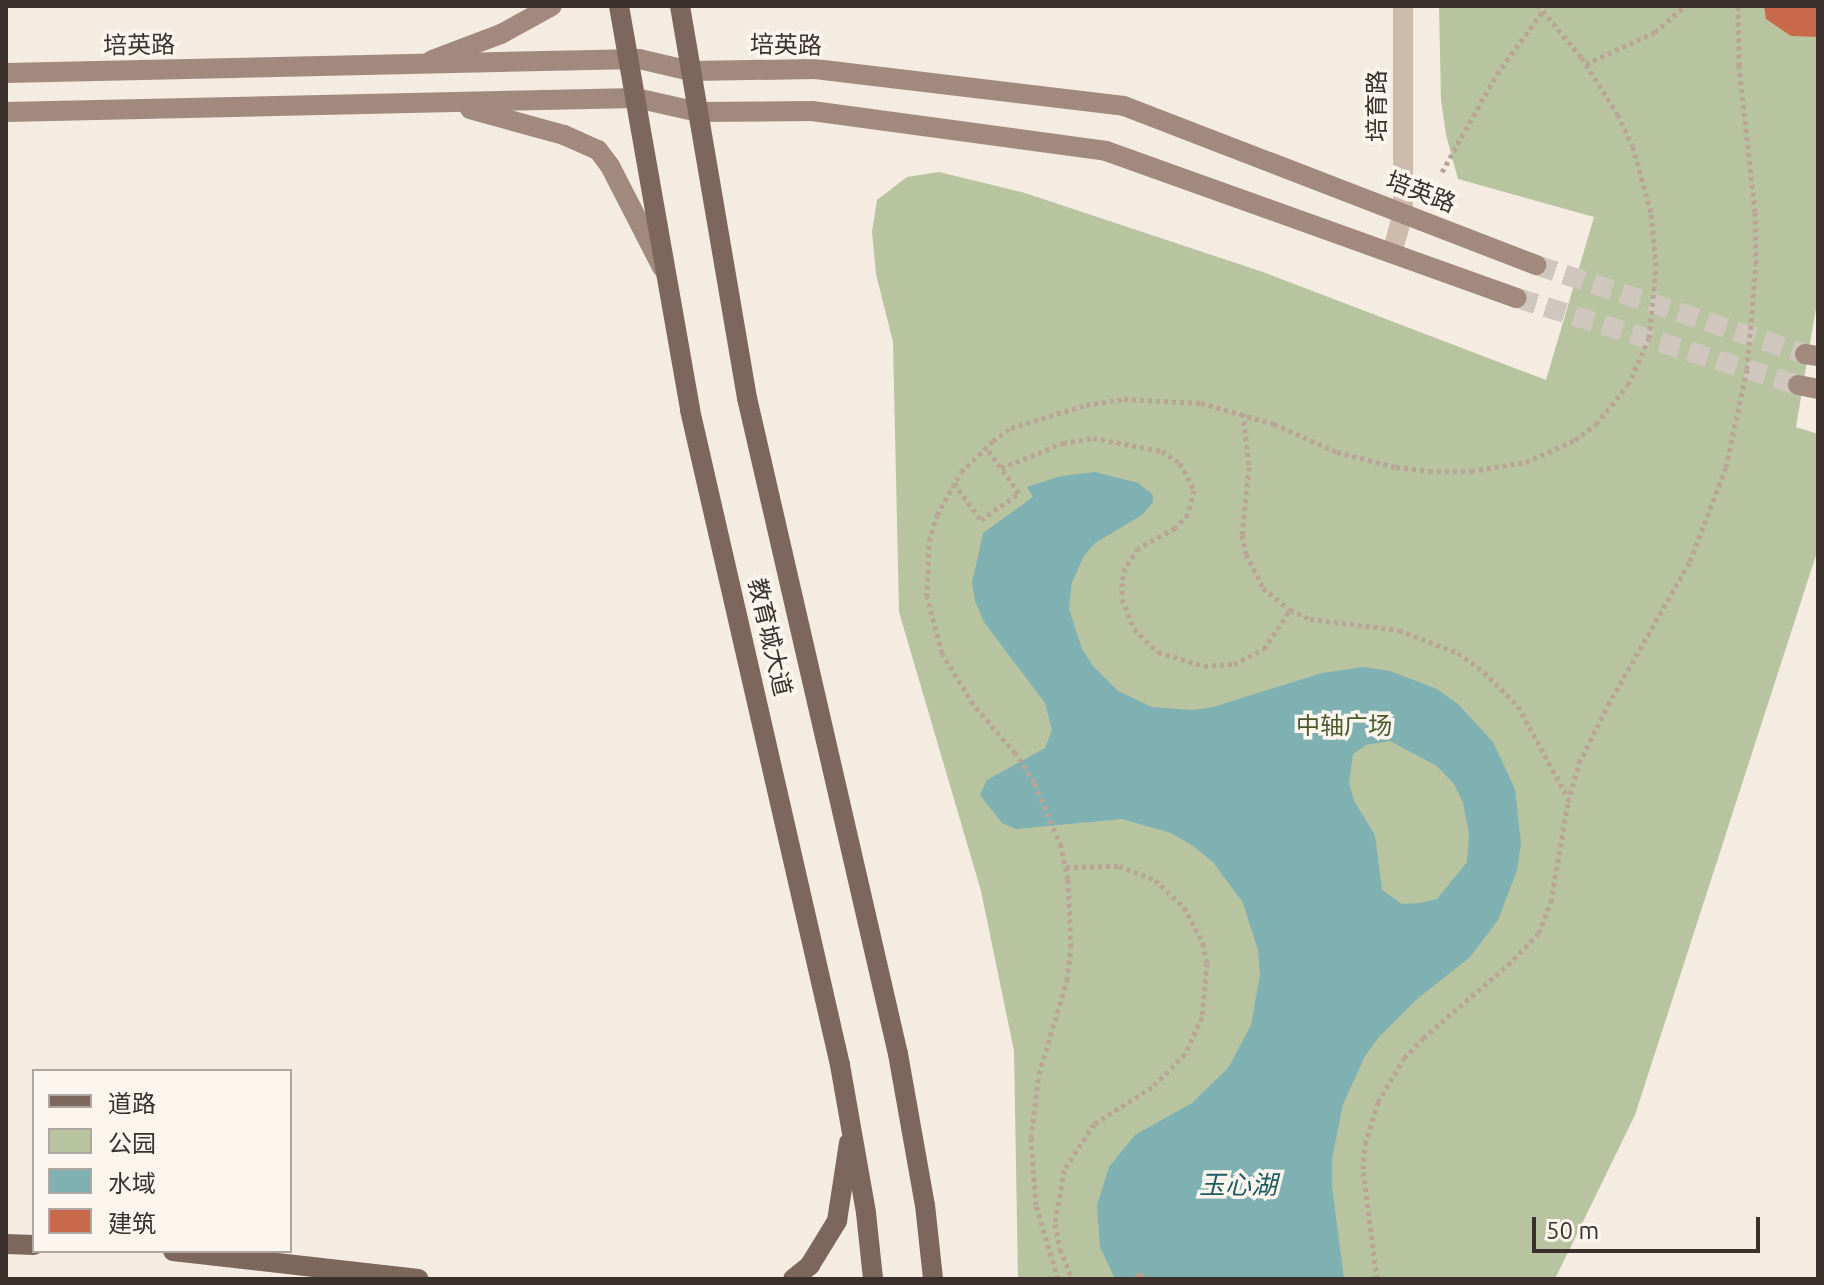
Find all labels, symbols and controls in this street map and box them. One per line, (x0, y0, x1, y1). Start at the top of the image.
street label: 培英路 (103, 30, 175, 60)
street label: 培英路 (750, 30, 822, 60)
street label: 培育路 (1363, 70, 1391, 142)
street label: 培英路 (1382, 166, 1460, 218)
street label: 教育城大道 (742, 575, 798, 699)
park label: 中轴广场 (1296, 712, 1392, 740)
legend (32, 1069, 292, 1253)
text: 道路 (108, 1090, 156, 1117)
text: 公园 (108, 1130, 156, 1157)
water label: 玉心湖 (1199, 1169, 1277, 1201)
text: 水域 (108, 1170, 156, 1197)
scale bar (1536, 1201, 1764, 1251)
text: 建筑 (108, 1210, 156, 1237)
text: 50 m (1546, 1217, 1599, 1244)

